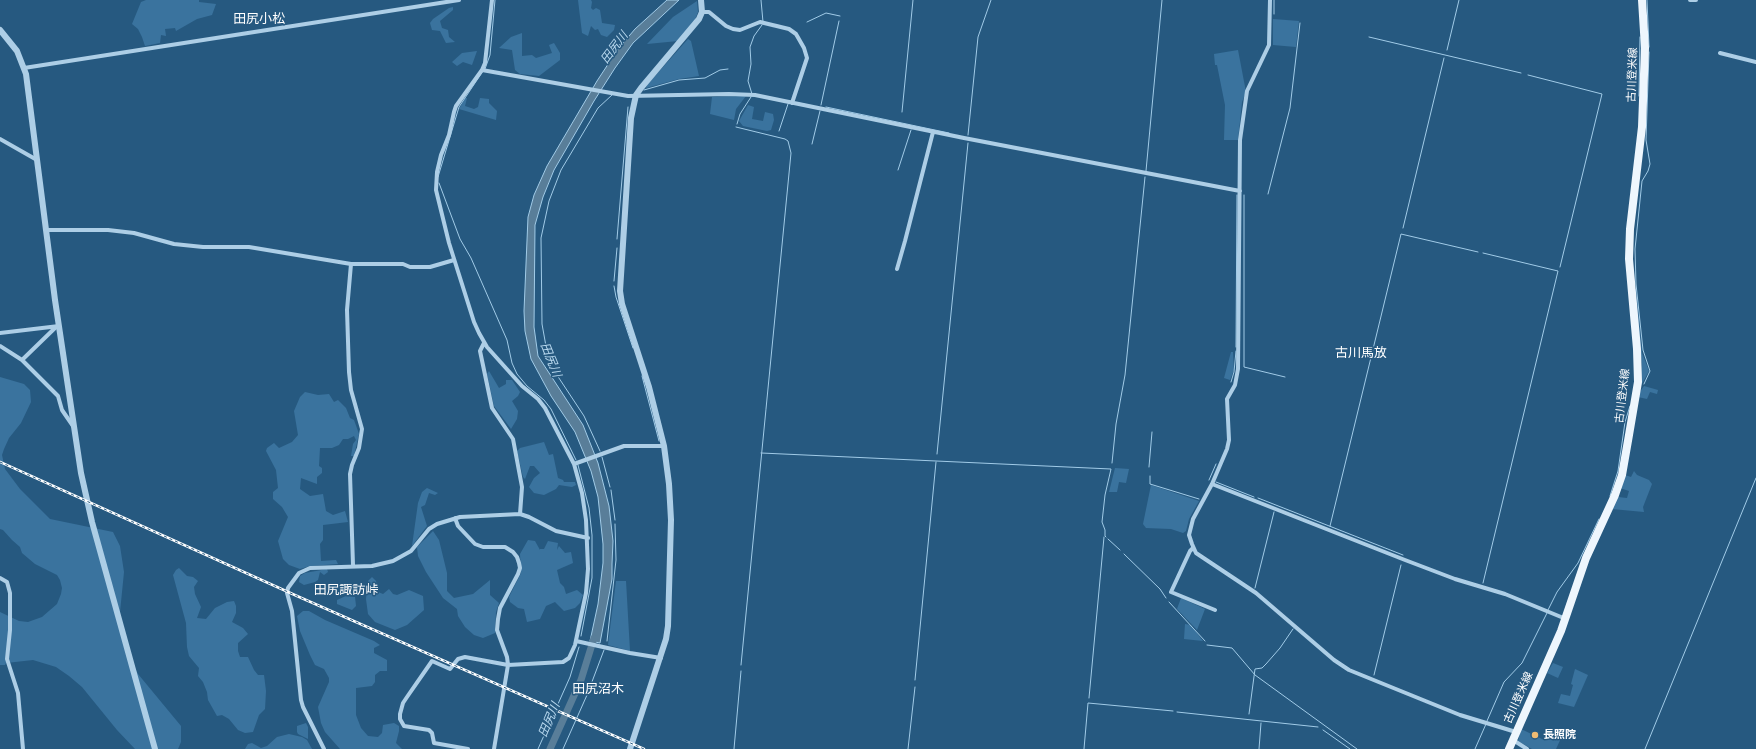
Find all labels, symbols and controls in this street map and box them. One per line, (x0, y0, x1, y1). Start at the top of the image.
district label: 田尻小松 (233, 12, 285, 28)
water label: 田尻川 (598, 29, 632, 67)
street label: 古川登米線 (1625, 47, 1641, 103)
water label: 田尻川 (537, 341, 563, 379)
district label: 古川馬放 (1335, 346, 1387, 362)
street label: 古川登米線 (1613, 368, 1633, 424)
district label: 田尻諏訪峠 (314, 583, 378, 599)
street label: 古川登米線 (1502, 670, 1536, 726)
district label: 田尻沼木 (572, 682, 624, 698)
water label: 田尻川 (536, 701, 564, 739)
place label: 長照院 (1543, 728, 1576, 742)
marker: 長照院 (1530, 730, 1540, 740)

